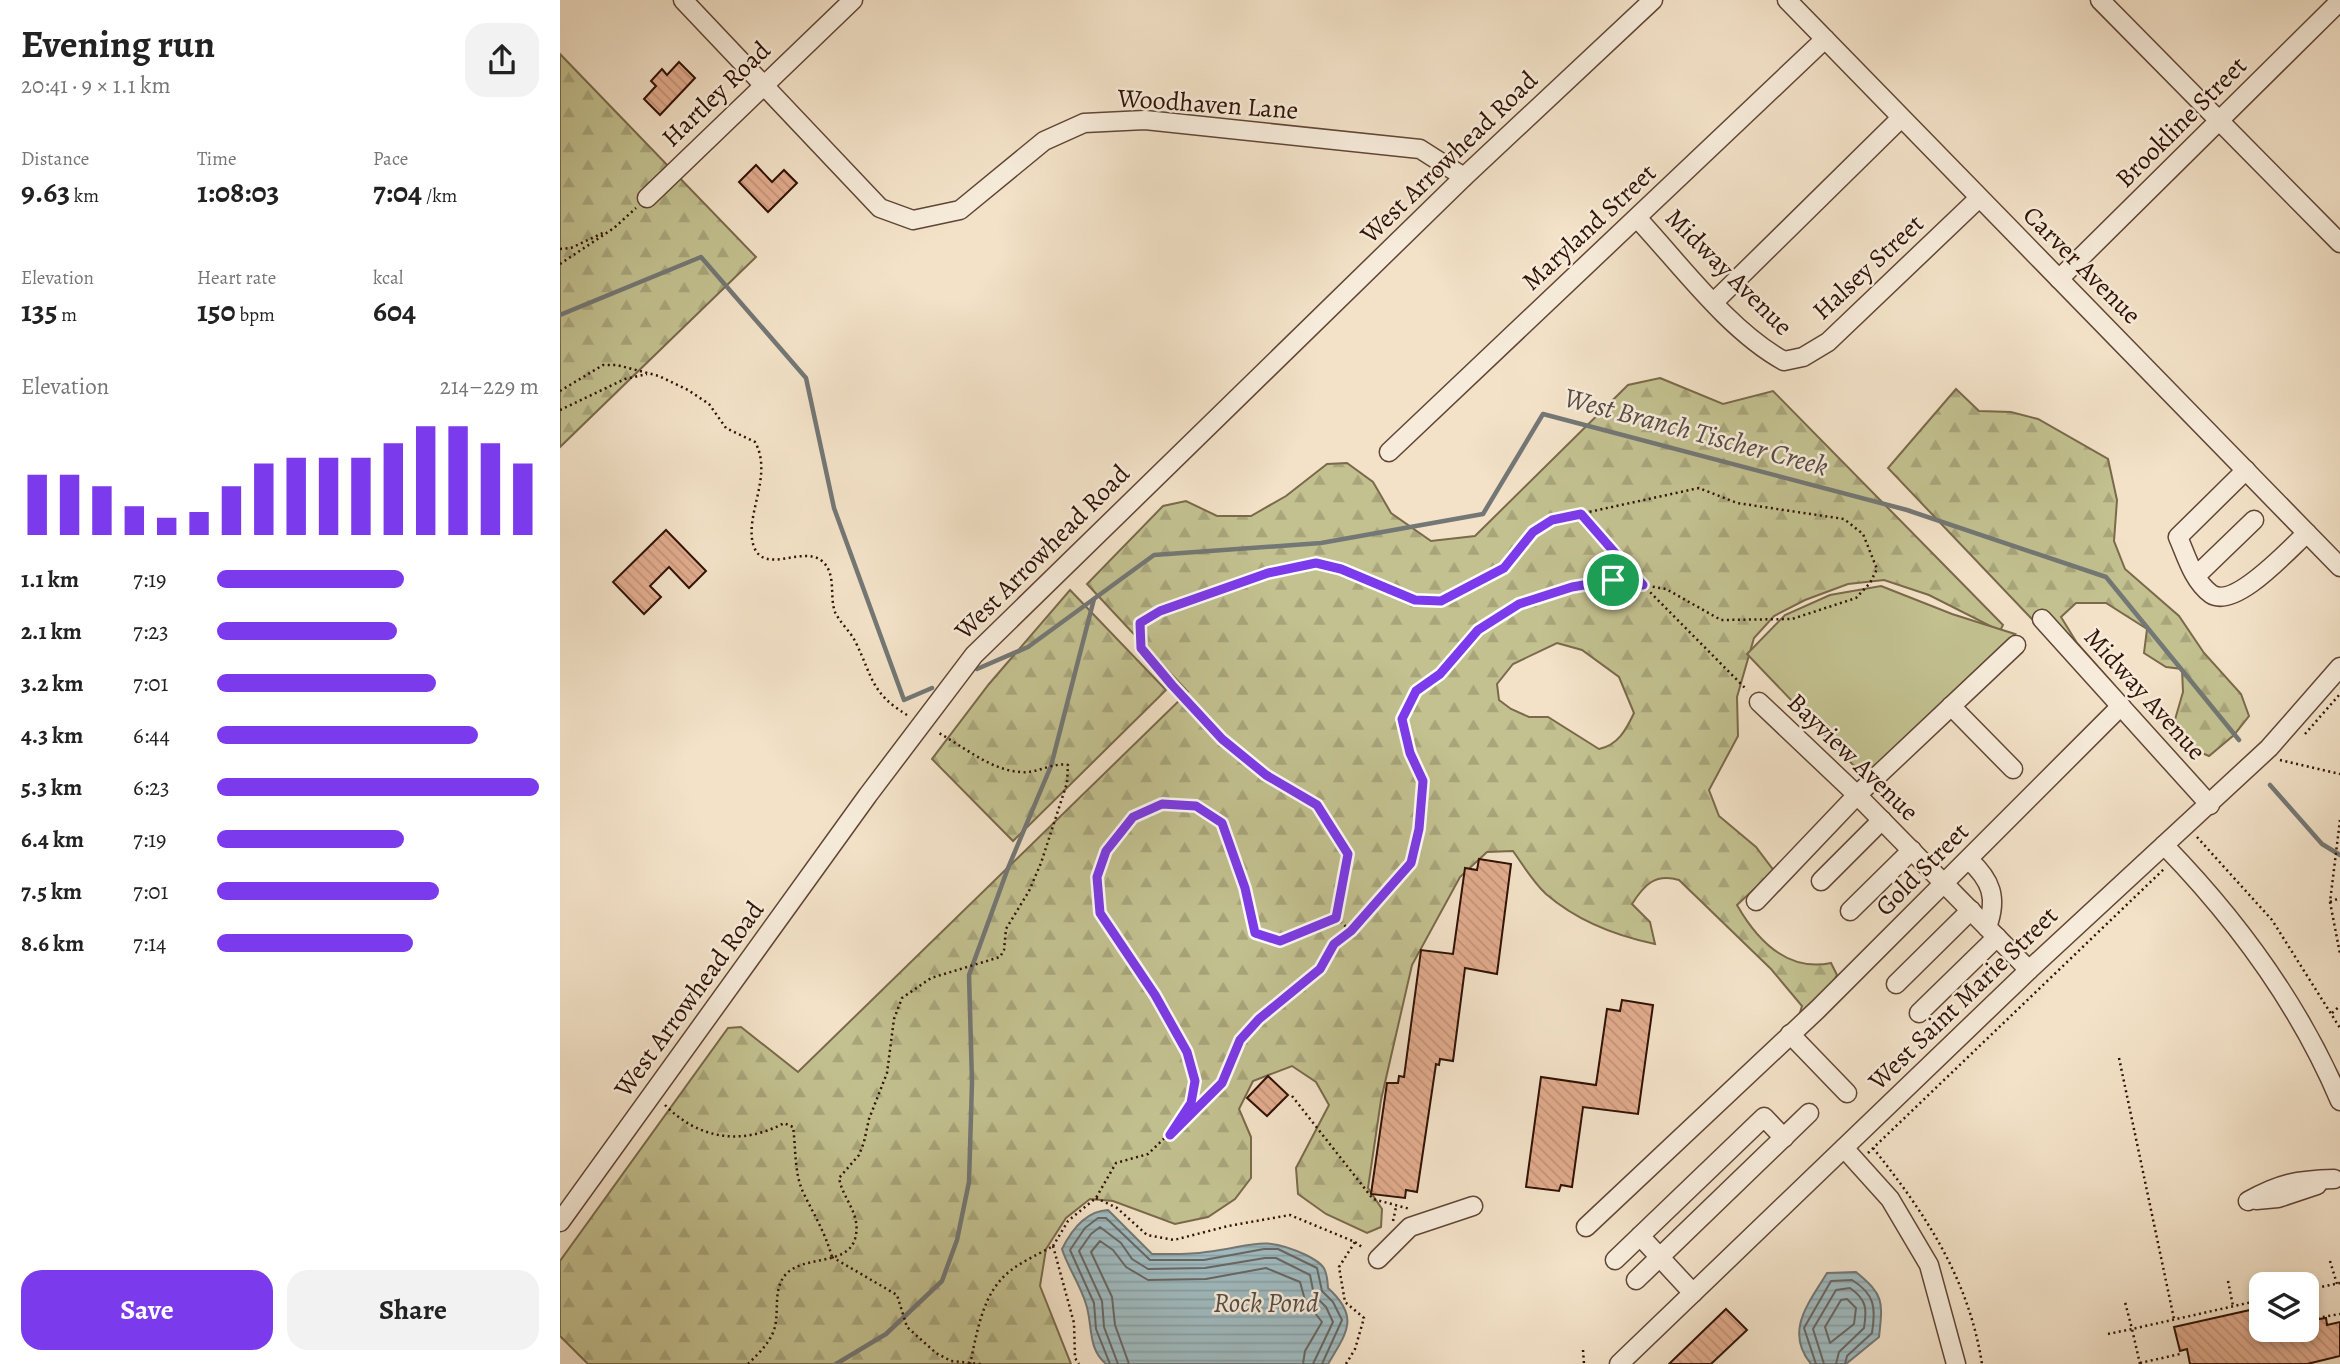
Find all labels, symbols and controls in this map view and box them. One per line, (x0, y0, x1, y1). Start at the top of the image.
text: Evening run (21, 18, 215, 70)
button: share (465, 23, 539, 97)
street label: Hartley Road (654, 33, 778, 155)
street label: Brookline Street (2108, 48, 2255, 195)
street label: West Arrowhead Road (1352, 63, 1545, 252)
text: 20:41 · 9 × 1.1 km (21, 70, 171, 101)
street label: Woodhaven Lane (1115, 80, 1300, 128)
text: Distance (21, 146, 89, 172)
text: Time (197, 146, 236, 172)
text: Pace (373, 146, 408, 172)
street label: Maryland Street (1514, 155, 1664, 298)
text: 9.63 (21, 172, 70, 212)
text: 1:08:03 (197, 172, 280, 212)
text: 7:04 (373, 172, 422, 212)
text: km (70, 183, 99, 209)
text: /km (422, 183, 457, 209)
street label: Carver Avenue (2015, 198, 2149, 332)
street label: Midway Avenue (1658, 201, 1800, 343)
street label: Halsey Street (1805, 206, 1932, 328)
text: Elevation (21, 265, 94, 291)
text: Heart rate (197, 265, 276, 291)
text: kcal (373, 265, 403, 291)
text: 135 (21, 291, 57, 331)
text: 150 (197, 291, 236, 331)
text: 604 (373, 291, 416, 331)
text: m (57, 302, 77, 328)
text: bpm (236, 302, 275, 328)
text: Elevation (21, 371, 109, 402)
text: 214–229 m (440, 371, 539, 402)
water label: West Branch Tischer Creek (1560, 378, 1832, 486)
street label: West Arrowhead Road (946, 457, 1137, 648)
pin (1583, 550, 1643, 610)
icon: arrive (1594, 561, 1632, 599)
text: 1.1 km (21, 564, 79, 595)
text: 7:19 (133, 564, 166, 595)
text: 2.1 km (21, 616, 82, 647)
text: 7:23 (133, 616, 169, 647)
street label: Midway Avenue (2076, 620, 2214, 768)
text: 3.2 km (21, 668, 84, 699)
text: 7:01 (133, 668, 168, 699)
street label: Bayview Avenue (1780, 685, 1926, 829)
text: 4.3 km (21, 720, 83, 751)
text: 6:44 (133, 720, 170, 751)
text: 5.3 km (21, 772, 82, 803)
text: 6:23 (133, 772, 170, 803)
street label: Gold Street (1867, 814, 1977, 924)
text: 6.4 km (21, 824, 84, 855)
text: 7:19 (133, 824, 166, 855)
text: 7.5 km (21, 876, 82, 907)
text: 7:01 (133, 876, 168, 907)
street label: West Arrowhead Road (605, 894, 772, 1105)
street label: West Saint Marie Street (1860, 898, 2066, 1098)
text: 8.6 km (21, 928, 84, 959)
text: 7:14 (133, 928, 166, 959)
button: Save (21, 1270, 273, 1350)
button: Share (287, 1270, 539, 1350)
map controls (2249, 1272, 2319, 1342)
button: layers (2249, 1272, 2319, 1342)
water label: Rock Pond (1213, 1284, 1319, 1322)

